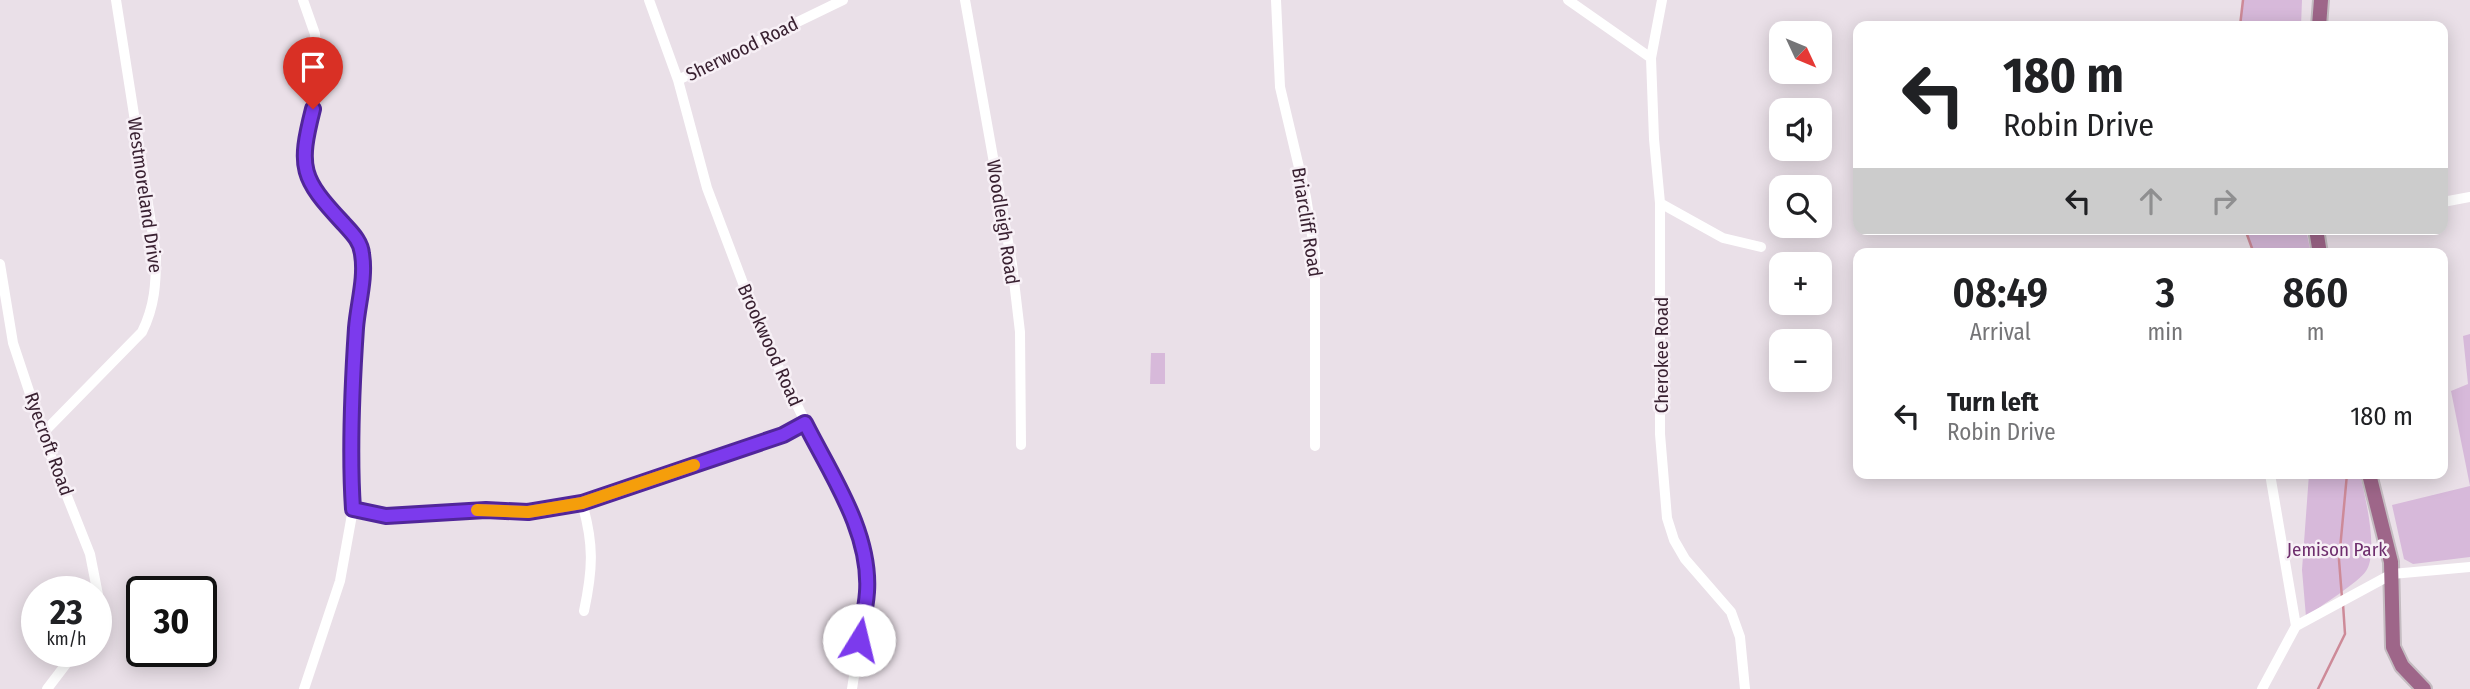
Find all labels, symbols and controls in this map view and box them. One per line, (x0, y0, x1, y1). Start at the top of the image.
street label: Sherwood Road (682, 12, 802, 86)
north arrow (1769, 21, 1832, 84)
map controls (1769, 21, 1832, 392)
pin (283, 37, 343, 109)
text: 180 m (2003, 46, 2124, 105)
icon: arrive (294, 48, 332, 86)
icon: left (1888, 49, 1979, 140)
button: sound (1769, 98, 1832, 161)
text: Robin Drive (2003, 106, 2154, 144)
street label: Westmoreland Drive (123, 116, 167, 274)
street label: Woodleigh Road (982, 158, 1024, 286)
street label: Briarcliff Road (1287, 166, 1327, 278)
button: search (1769, 175, 1832, 238)
icon: left (2059, 182, 2097, 220)
icon: ahead (2132, 182, 2170, 220)
icon: right (2205, 182, 2243, 220)
button: + (1769, 252, 1832, 315)
text: 08:49 (1952, 268, 2048, 318)
text: 3 (2155, 268, 2175, 318)
text: 860 (2282, 268, 2349, 318)
street label: Brookwood Road (733, 280, 807, 410)
street label: Cherokee Road (1650, 297, 1673, 413)
text: Arrival (1970, 318, 2031, 346)
text: min (2147, 318, 2183, 346)
text: m (2307, 318, 2324, 346)
button: − (1769, 329, 1832, 392)
text: Turn left (1947, 387, 2039, 418)
street label: Ryecroft Road (20, 389, 78, 499)
icon: left (1888, 397, 1926, 435)
text: 180 m (2350, 401, 2413, 432)
text: Robin Drive (1947, 418, 2056, 446)
park label: Jemison Park (2287, 538, 2387, 561)
speed limit sign: 30 (126, 576, 217, 667)
text: 23 (50, 591, 83, 633)
position arrow (822, 603, 896, 677)
text: km/h (46, 628, 87, 650)

